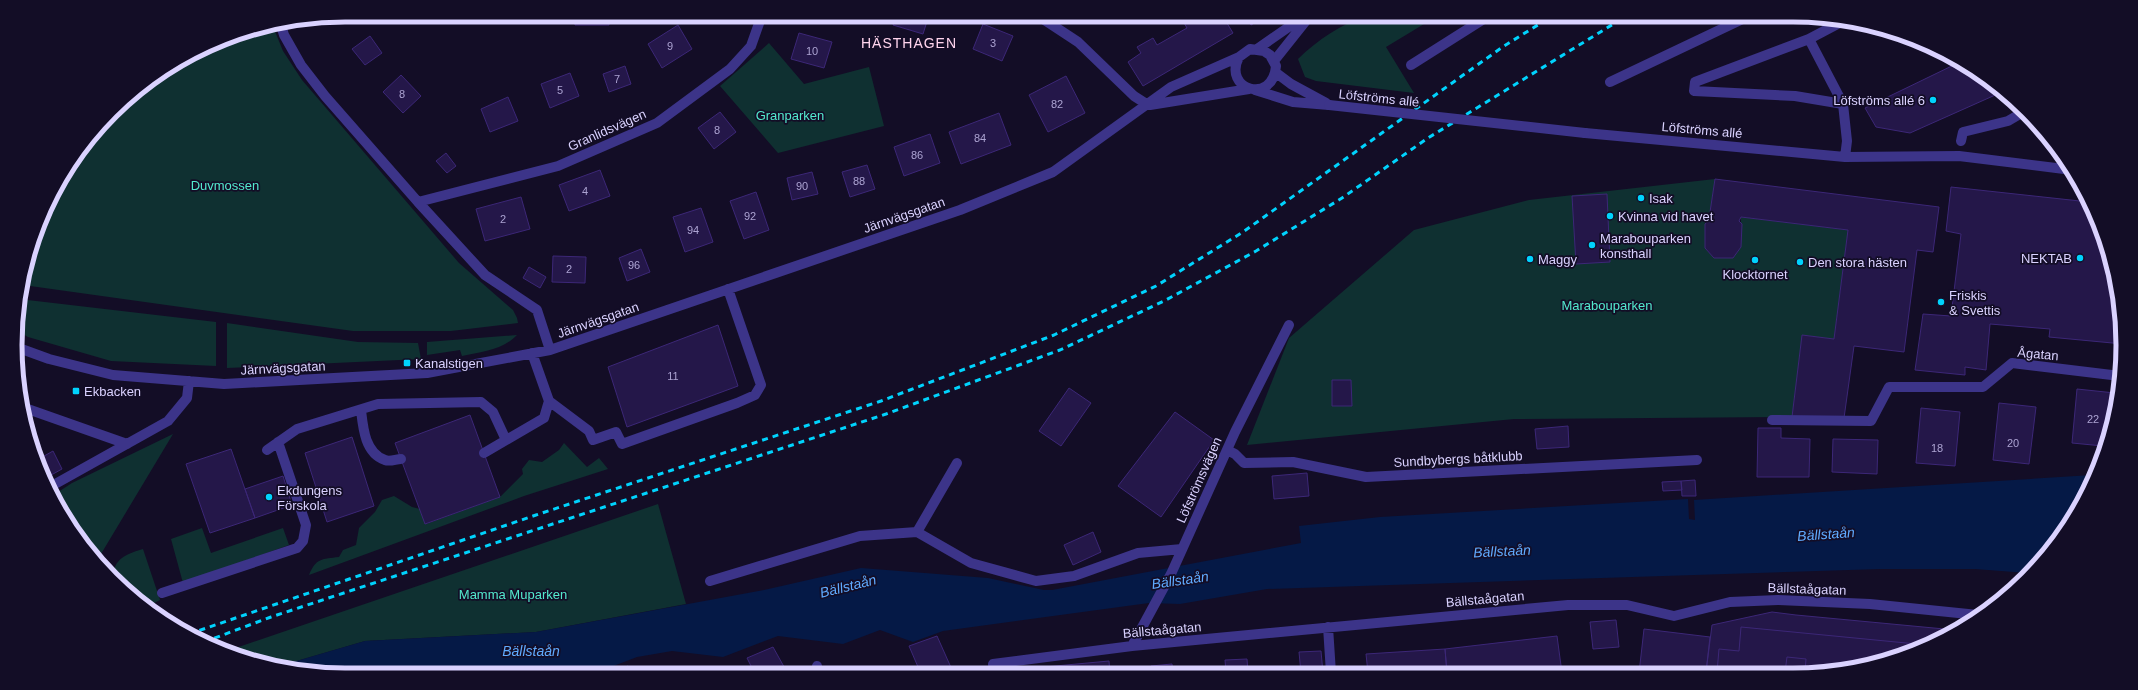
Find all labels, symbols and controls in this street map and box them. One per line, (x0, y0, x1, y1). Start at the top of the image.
district label: HÄSTHAGEN (861, 35, 957, 51)
house number: 3 (990, 37, 996, 49)
house number: 9 (667, 40, 673, 52)
house number: 10 (806, 45, 818, 57)
house number: 7 (614, 73, 620, 85)
house number: 5 (557, 84, 563, 96)
street label: Löfströms allé (1338, 86, 1420, 110)
house number: 8 (399, 88, 405, 100)
place label: Löfströms allé 6 (1833, 93, 1925, 108)
marker: Löfströms allé 6 (1928, 95, 1938, 105)
house number: 82 (1051, 98, 1063, 110)
street label: Granlidsvägen (566, 106, 648, 154)
park label: Granparken (756, 108, 824, 123)
street label: Löfströms allé (1661, 119, 1743, 141)
house number: 8 (714, 124, 720, 136)
house number: 84 (974, 132, 986, 144)
house number: 86 (911, 149, 923, 161)
house number: 88 (853, 175, 865, 187)
park label: Duvmossen (191, 178, 259, 193)
house number: 90 (796, 180, 808, 192)
house number: 4 (582, 185, 588, 197)
place label: Isak (1649, 191, 1673, 206)
marker: Isak (1636, 193, 1646, 203)
street label: Järnvägsgatan (861, 194, 947, 236)
place label: Kvinna vid havet (1618, 209, 1714, 224)
house number: 92 (744, 210, 756, 222)
marker: Kvinna vid havet (1605, 211, 1615, 221)
house number: 2 (500, 213, 506, 225)
house number: 94 (687, 224, 699, 236)
place label: Marabouparken konsthall (1600, 231, 1691, 261)
marker: Marabouparken konsthall (1587, 240, 1597, 250)
place label: NEKTAB (2021, 251, 2072, 266)
place label: Maggy (1538, 252, 1578, 267)
marker: NEKTAB (2075, 253, 2085, 263)
marker: Maggy (1525, 254, 1535, 264)
marker: Klocktornet (1750, 255, 1760, 265)
place label: Den stora hästen (1808, 255, 1907, 270)
marker: Den stora hästen (1795, 257, 1805, 267)
house number: 96 (628, 259, 640, 271)
house number: 2 (566, 263, 572, 275)
place label: Klocktornet (1722, 267, 1788, 282)
place label: Friskis & Svettis (1949, 288, 2001, 318)
marker: Friskis & Svettis (1936, 297, 1946, 307)
park label: Marabouparken (1561, 298, 1653, 313)
street label: Järnvägsgatan (555, 299, 641, 341)
street label: Ågatan (2017, 345, 2059, 363)
place label: Kanalstigen (415, 356, 483, 371)
street label: Järnvägsgatan (240, 358, 326, 378)
marker: Kanalstigen (402, 358, 412, 368)
house number: 11 (667, 370, 679, 382)
place label: Ekbacken (84, 384, 141, 399)
marker: Ekbacken (71, 386, 81, 396)
house number: 22 (2087, 413, 2099, 425)
street label: Löfströmsvägen (1173, 435, 1225, 525)
house number: 20 (2007, 437, 2019, 449)
house number: 18 (1931, 442, 1943, 454)
street label: Sundbybergs båtklubb (1393, 448, 1523, 470)
place label: Ekdungens Förskola (277, 483, 343, 513)
marker: Ekdungens Förskola (264, 492, 274, 502)
water label: Bällstaån (1797, 524, 1855, 544)
water label: Bällstaån (1473, 541, 1531, 560)
water label: Bällstaån (1150, 568, 1210, 592)
water label: Bällstaån (818, 571, 878, 601)
street label: Bällstaågatan (1767, 580, 1847, 598)
park label: Mamma Muparken (459, 587, 567, 602)
street label: Bällstaågatan (1445, 588, 1525, 610)
street label: Bällstaågatan (1122, 619, 1202, 641)
water label: Bällstaån (502, 643, 560, 659)

